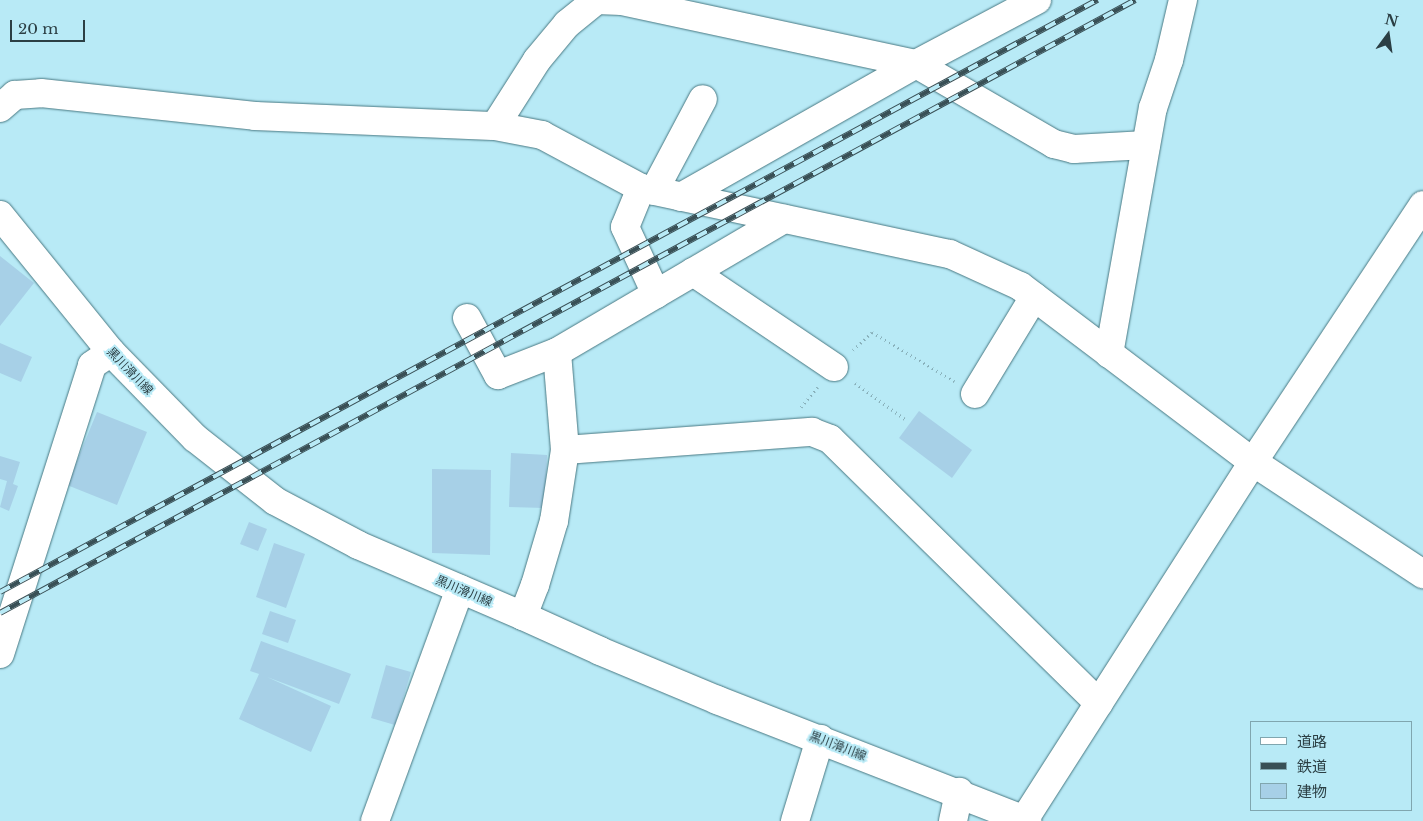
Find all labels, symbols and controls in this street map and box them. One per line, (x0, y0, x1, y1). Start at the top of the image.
scale bar (12, 10, 88, 42)
north arrow (1363, 10, 1413, 60)
text: N (1383, 10, 1400, 31)
text: 20 m (18, 19, 58, 38)
street label: 黒川滑川線 (104, 344, 156, 398)
street label: 黒川滑川線 (434, 573, 494, 609)
legend (1250, 721, 1413, 811)
street label: 黒川滑川線 (807, 729, 869, 763)
text: 道路 (1297, 732, 1327, 751)
text: 鉄道 (1297, 757, 1327, 776)
text: 建物 (1297, 782, 1327, 801)

